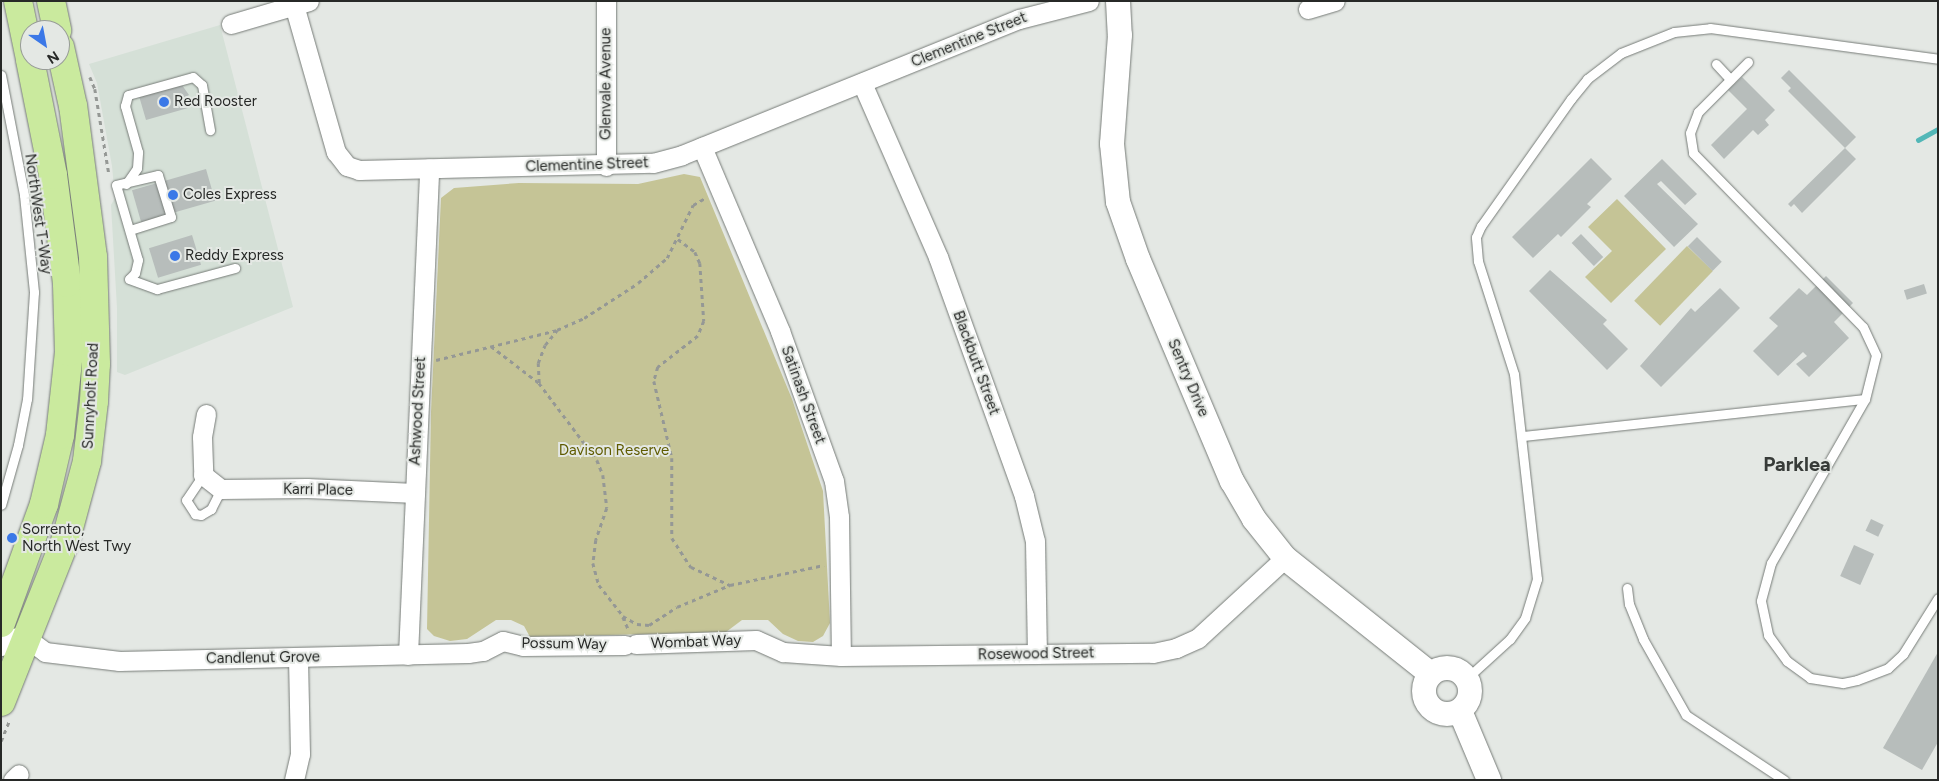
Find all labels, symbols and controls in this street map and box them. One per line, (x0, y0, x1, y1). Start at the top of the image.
street label: Clementine Street (909, 9, 1029, 71)
north arrow (20, 20, 70, 70)
street label: Glenvale Avenue (597, 28, 615, 140)
text: N (44, 47, 62, 67)
place label: Red Rooster (174, 93, 257, 111)
marker: Red Rooster (158, 96, 170, 108)
street label: NorthWest T-Way (21, 153, 55, 275)
street label: Clementine Street (525, 154, 649, 176)
place label: Coles Express (183, 186, 277, 204)
marker: Coles Express (167, 189, 179, 201)
place label: Reddy Express (185, 247, 284, 265)
marker: Reddy Express (169, 250, 181, 262)
street label: Blackbutt Street (949, 308, 1003, 418)
street label: Sentry Drive (1164, 336, 1212, 420)
street label: Sunnyholt Road (79, 342, 103, 450)
street label: Satinash Street (777, 343, 829, 447)
street label: Ashwood Street (406, 356, 430, 466)
park label: Davison Reserve (559, 442, 669, 460)
district label: Parklea (1763, 452, 1831, 476)
street label: Karri Place (283, 480, 353, 500)
place label: Sorrento, North West Twy (22, 520, 131, 555)
marker: Sorrento, North West Twy (6, 532, 18, 544)
street label: Wombat Way (651, 631, 741, 653)
street label: Possum Way (521, 634, 607, 654)
street label: Rosewood Street (978, 644, 1094, 664)
street label: Candlenut Grove (206, 648, 320, 668)

